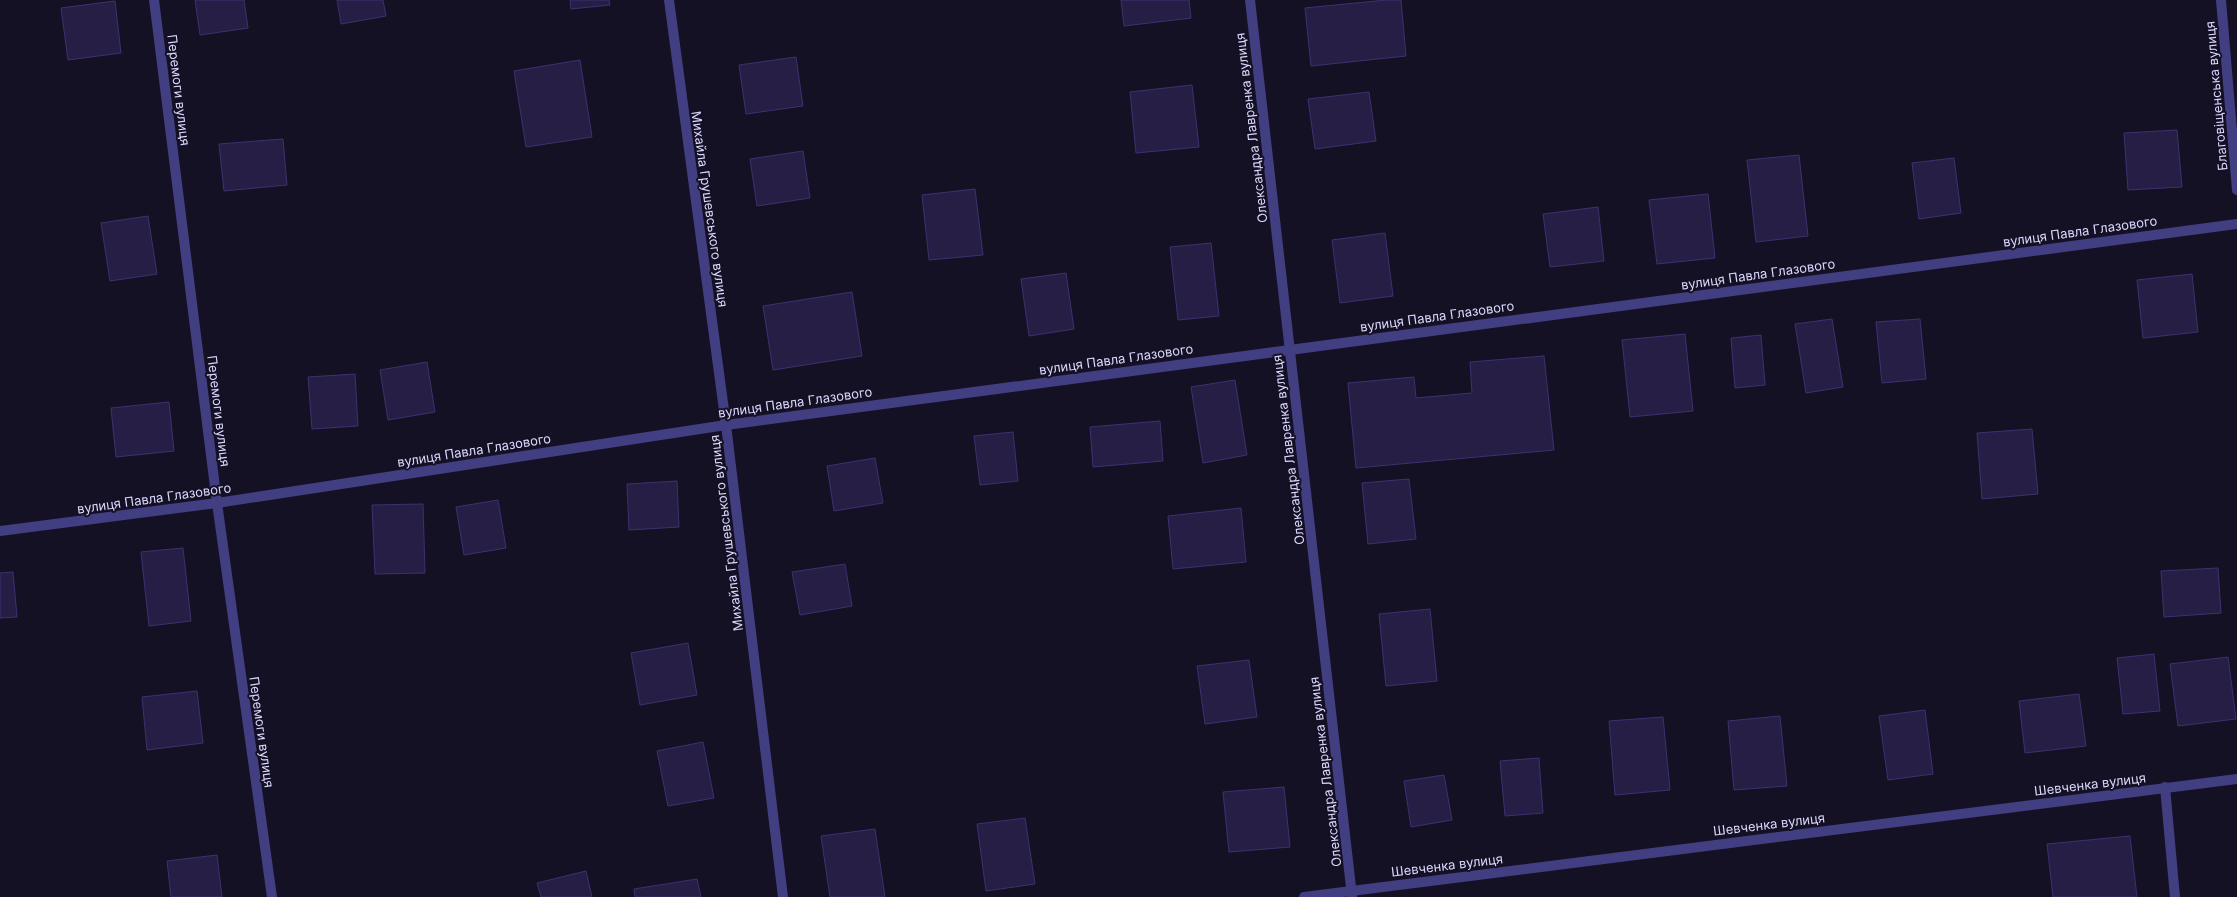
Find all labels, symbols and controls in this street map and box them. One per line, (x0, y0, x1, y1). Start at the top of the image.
street label: Благовіщенська вулиця (2202, 21, 2230, 171)
street label: Олександра Лавренка вулиця (1231, 32, 1271, 224)
street label: Перемоги вулиця (164, 33, 194, 147)
street label: Михайла Грушевського вулиця (688, 110, 732, 308)
street label: вулиця Павла Глазового (2002, 212, 2158, 250)
street label: вулиця Павла Глазового (1680, 255, 1836, 293)
street label: вулиця Павла Глазового (1359, 297, 1515, 335)
street label: вулиця Павла Глазового (1038, 340, 1194, 378)
street label: Перемоги вулиця (204, 354, 234, 468)
street label: Олександра Лавренка вулиця (1268, 354, 1308, 546)
street label: вулиця Павла Глазового (717, 383, 873, 421)
street label: вулиця Павла Глазового (396, 430, 552, 470)
street label: Михайла Грушевського вулиця (706, 434, 746, 632)
street label: вулиця Павла Глазового (76, 479, 232, 517)
street label: Перемоги вулиця (246, 675, 278, 789)
street label: Олександра Лавренка вулиця (1305, 676, 1345, 868)
street label: Шевченка вулиця (2033, 769, 2147, 799)
street label: Шевченка вулиця (1712, 809, 1826, 839)
street label: Шевченка вулиця (1390, 850, 1504, 880)

